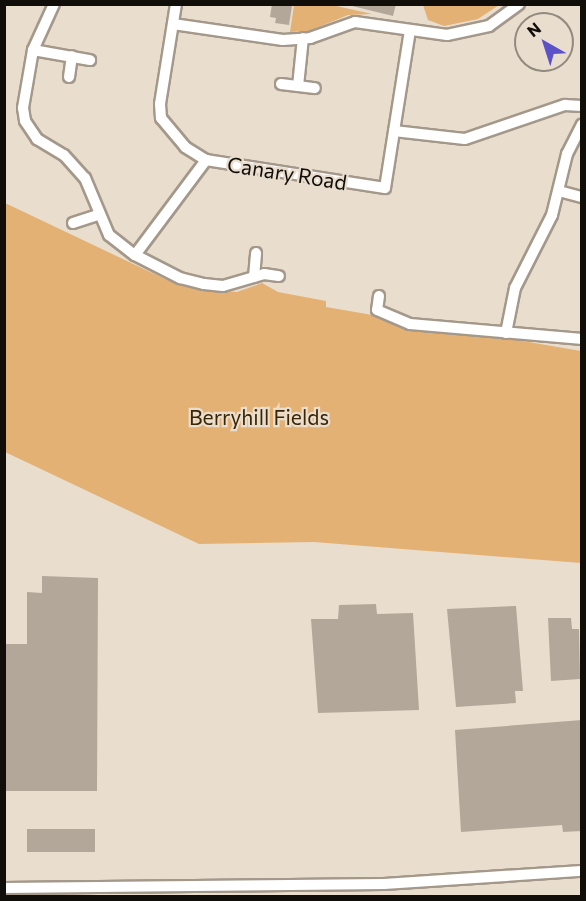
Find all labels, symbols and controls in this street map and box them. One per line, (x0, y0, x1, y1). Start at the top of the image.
north arrow (514, 12, 574, 72)
text: N (523, 18, 544, 40)
street label: Canary Road (225, 151, 349, 195)
park label: Berryhill Fields (189, 404, 329, 430)

